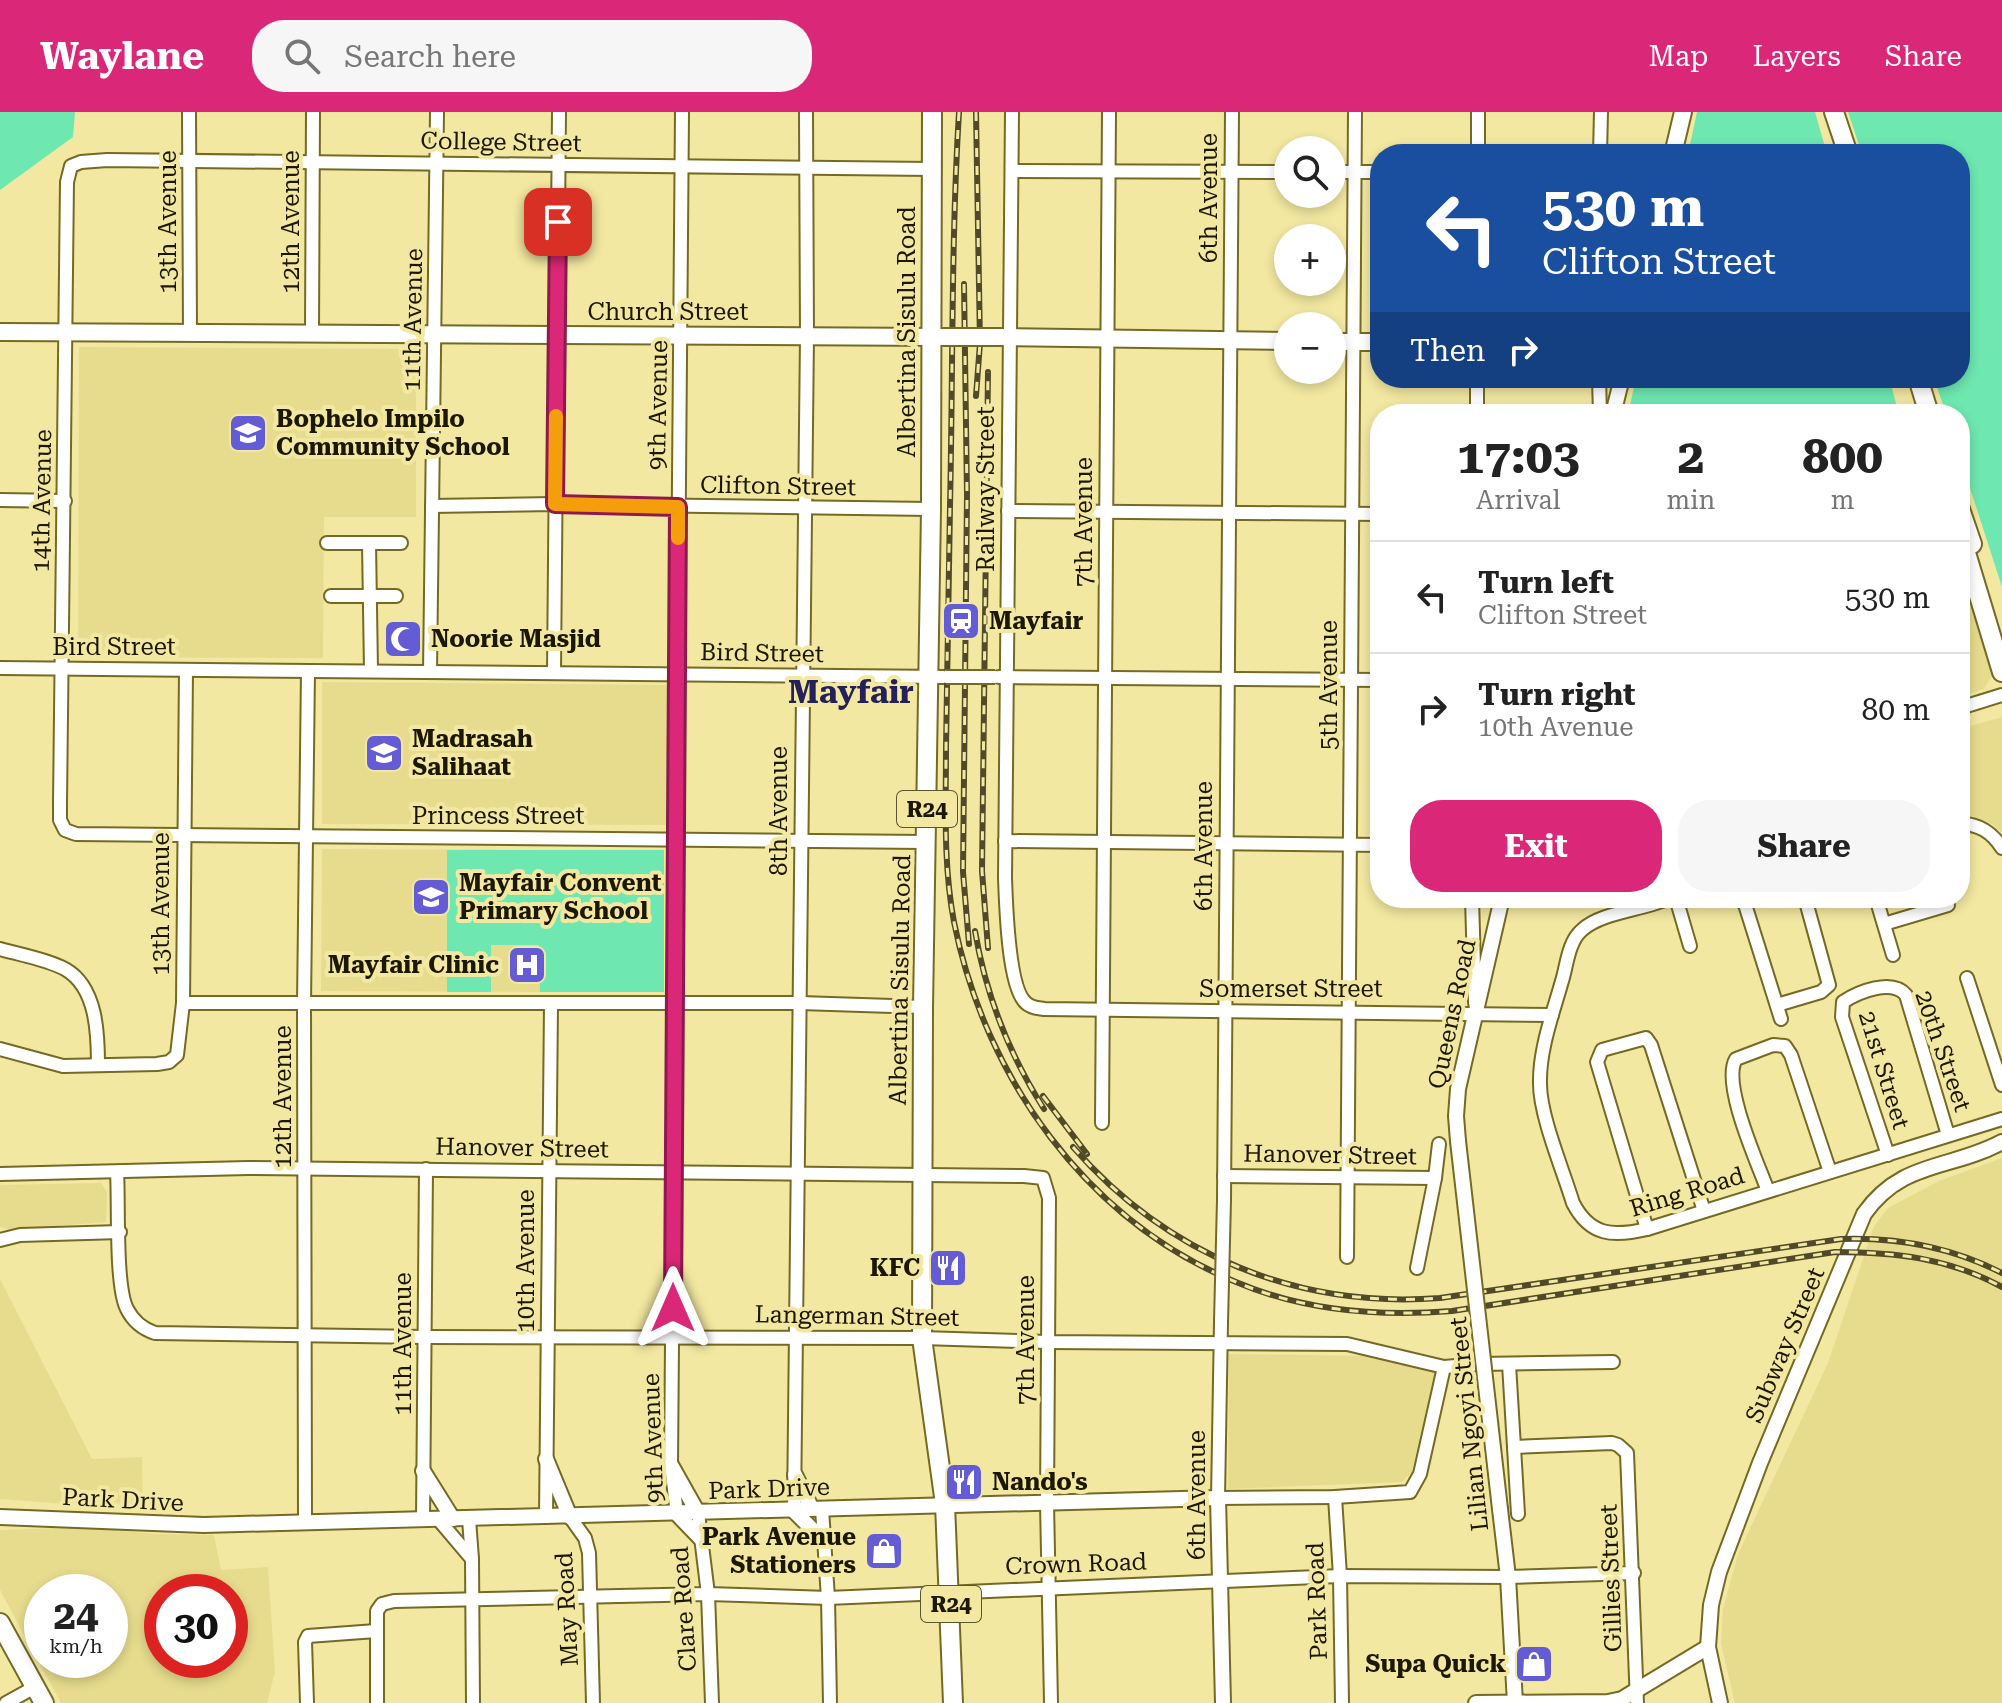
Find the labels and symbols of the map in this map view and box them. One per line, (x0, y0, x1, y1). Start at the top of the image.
street label: College Street (420, 127, 582, 157)
street label: 6th Avenue (1195, 133, 1223, 263)
street label: 13th Avenue (154, 150, 182, 294)
street label: 12th Avenue (277, 150, 305, 294)
pin (524, 188, 592, 256)
street label: Albertina Sisulu Road (893, 206, 921, 458)
street label: 11th Avenue (398, 248, 428, 392)
street label: Church Street (588, 298, 748, 326)
street label: 9th Avenue (643, 340, 673, 470)
place label: Bophelo Impilo Community School (276, 405, 510, 461)
street label: Railway Street (972, 406, 1000, 572)
school or university icon: Bophelo Impilo Community School (227, 412, 269, 454)
street label: 14th Avenue (27, 429, 57, 573)
street label: 7th Avenue (1070, 457, 1098, 587)
street label: Clifton Street (700, 471, 856, 501)
station icon: Mayfair (940, 600, 982, 642)
place label: Mayfair (989, 607, 1083, 635)
mosque icon: Noorie Masjid (382, 618, 424, 660)
street label: 5th Avenue (1315, 620, 1343, 750)
place label: Noorie Masjid (431, 625, 601, 653)
street label: Bird Street (52, 633, 176, 661)
street label: Bird Street (700, 638, 824, 668)
district label: Mayfair (788, 673, 914, 711)
place label: Madrasah Salihaat (412, 725, 533, 781)
school or university icon: Madrasah Salihaat (363, 732, 405, 774)
street label: 8th Avenue (765, 746, 793, 876)
street label: 6th Avenue (1190, 781, 1218, 911)
road number: R24 (897, 791, 957, 827)
street label: Princess Street (412, 802, 584, 830)
street label: 13th Avenue (147, 832, 175, 976)
street label: Albertina Sisulu Road (884, 854, 916, 1106)
place label: Mayfair Convent Primary School (459, 869, 662, 925)
school or university icon: Mayfair Convent Primary School (410, 876, 452, 918)
street label: Queens Road (1422, 937, 1482, 1091)
hospital icon: Mayfair Clinic (506, 944, 548, 986)
place label: Mayfair Clinic (328, 951, 499, 979)
street label: Somerset Street (1199, 975, 1383, 1003)
street label: 20th Street (1909, 987, 1977, 1115)
street label: 21st Street (1853, 1008, 1915, 1133)
street label: 12th Avenue (269, 1025, 297, 1169)
street label: Hanover Street (435, 1132, 609, 1164)
street label: Hanover Street (1243, 1139, 1417, 1171)
street label: Ring Road (1626, 1161, 1748, 1223)
street label: 10th Avenue (512, 1189, 540, 1333)
restaurant icon: KFC (927, 1247, 969, 1289)
place label: KFC (870, 1254, 920, 1282)
street label: Subway Street (1740, 1263, 1830, 1427)
position arrow (631, 1266, 715, 1350)
street label: 11th Avenue (389, 1272, 417, 1416)
street label: 7th Avenue (1012, 1275, 1040, 1405)
street label: Langerman Street (754, 1300, 960, 1332)
street label: Lilian Ngoyi Street (1444, 1316, 1494, 1532)
street label: 9th Avenue (637, 1373, 669, 1503)
street label: 6th Avenue (1183, 1430, 1211, 1560)
restaurant icon: Nando's (943, 1461, 985, 1503)
place label: Nando's (992, 1468, 1088, 1496)
street label: Park Drive (708, 1473, 830, 1505)
street label: Park Drive (62, 1483, 184, 1517)
street label: Gillies Street (1594, 1503, 1628, 1653)
place label: Park Avenue Stationers (702, 1523, 856, 1579)
shop icon: Park Avenue Stationers (863, 1530, 905, 1572)
street label: Park Road (1301, 1542, 1333, 1660)
street label: Clare Road (666, 1545, 702, 1673)
street label: Crown Road (1005, 1548, 1147, 1580)
street label: May Road (550, 1551, 584, 1667)
speed limit sign: 30 (144, 1574, 248, 1678)
road number: R24 (921, 1586, 981, 1622)
shop icon: Supa Quick (1513, 1643, 1555, 1685)
place label: Supa Quick (1365, 1650, 1506, 1678)

